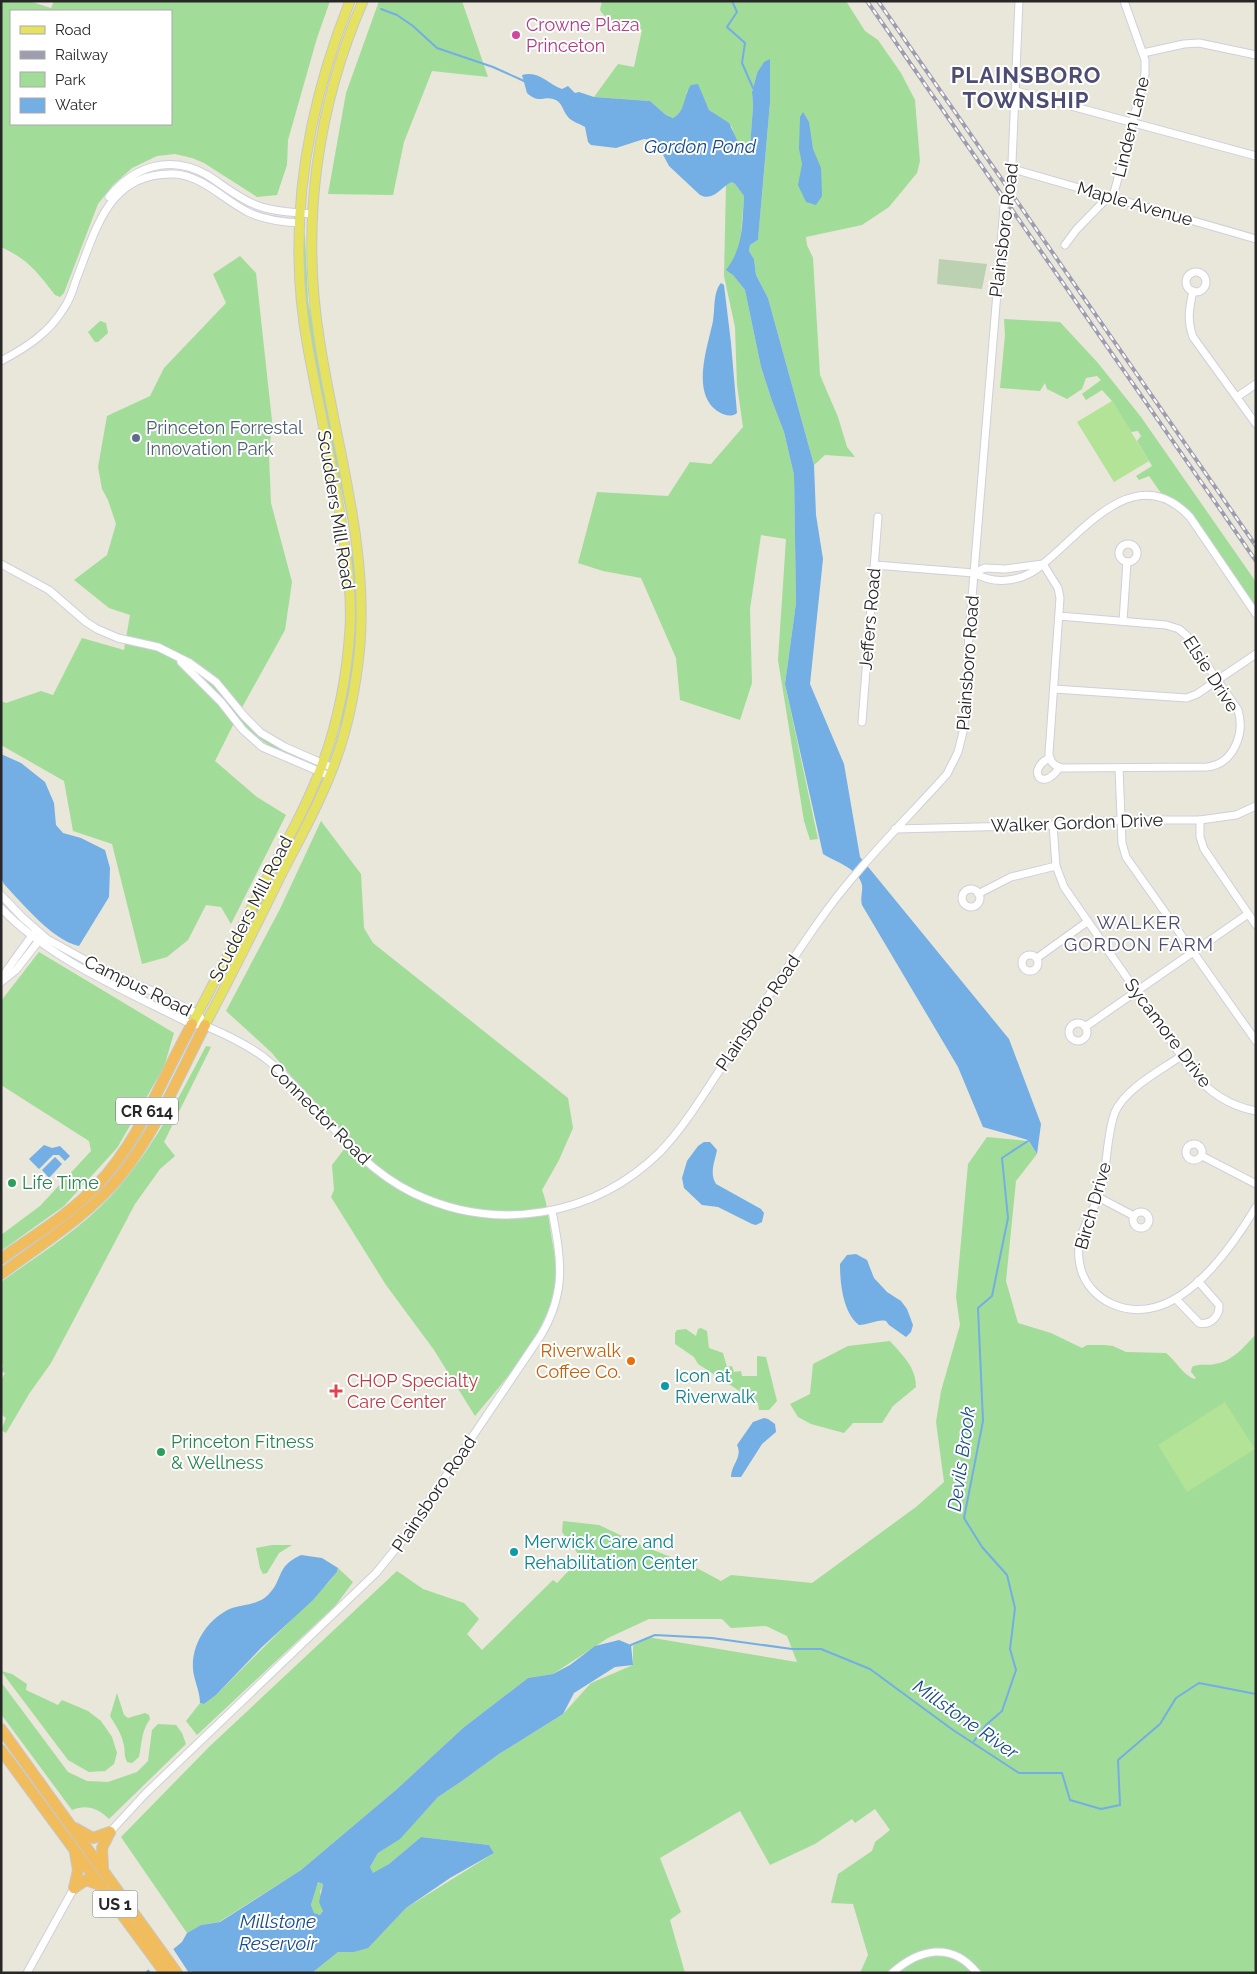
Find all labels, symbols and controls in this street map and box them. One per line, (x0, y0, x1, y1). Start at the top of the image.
legend (10, 10, 172, 125)
place label: Crowne Plaza Princeton (526, 14, 640, 56)
text: Road (55, 21, 91, 39)
marker: Crowne Plaza Princeton (510, 29, 522, 41)
text: Railway (55, 46, 108, 64)
district label: PLAINSBORO TOWNSHIP (951, 62, 1101, 113)
text: Park (55, 71, 86, 89)
street label: Linden Lane (1108, 74, 1153, 179)
text: Water (55, 96, 98, 114)
water label: Gordon Pond (644, 135, 757, 157)
street label: Plainsboro Road (985, 161, 1022, 298)
street label: Maple Avenue (1075, 177, 1196, 230)
place label: Princeton Forrestal Innovation Park (146, 417, 303, 459)
street label: Scudders Mill Road (314, 429, 359, 591)
marker: Princeton Forrestal Innovation Park (130, 432, 142, 444)
street label: Jeffers Road (855, 567, 884, 671)
street label: Plainsboro Road (952, 595, 983, 731)
street label: Elsie Drive (1179, 632, 1244, 716)
street label: Walker Gordon Drive (991, 809, 1164, 836)
street label: Scudders Mill Road (205, 832, 296, 985)
district label: WALKER GORDON FARM (1064, 911, 1214, 955)
street label: Campus Road (81, 950, 195, 1021)
street label: Plainsboro Road (711, 951, 804, 1075)
street label: Sycamore Drive (1121, 974, 1216, 1092)
street label: Connector Road (265, 1059, 375, 1169)
road number: CR 614 (116, 1098, 178, 1124)
street label: Birch Drive (1070, 1159, 1115, 1252)
place label: Life Time (22, 1172, 99, 1193)
marker: Life Time (6, 1177, 18, 1189)
place label: Riverwalk Coffee Co. (536, 1340, 621, 1382)
marker: Riverwalk Coffee Co. (625, 1355, 637, 1367)
place label: Icon at Riverwalk (675, 1365, 756, 1407)
place label: CHOP Specialty Care Center (347, 1370, 479, 1412)
marker: Icon at Riverwalk (659, 1380, 671, 1392)
marker: CHOP Specialty Care Center (329, 1384, 343, 1398)
water label: Devils Brook (943, 1405, 979, 1513)
place label: Princeton Fitness & Wellness (171, 1431, 314, 1473)
street label: Plainsboro Road (387, 1432, 480, 1556)
marker: Princeton Fitness & Wellness (155, 1446, 167, 1458)
place label: Merwick Care and Rehabilitation Center (524, 1531, 698, 1573)
marker: Merwick Care and Rehabilitation Center (508, 1546, 520, 1558)
water label: Millstone River (909, 1675, 1024, 1764)
road number: US 1 (92, 1890, 138, 1918)
water label: Millstone Reservoir (239, 1910, 319, 1954)

